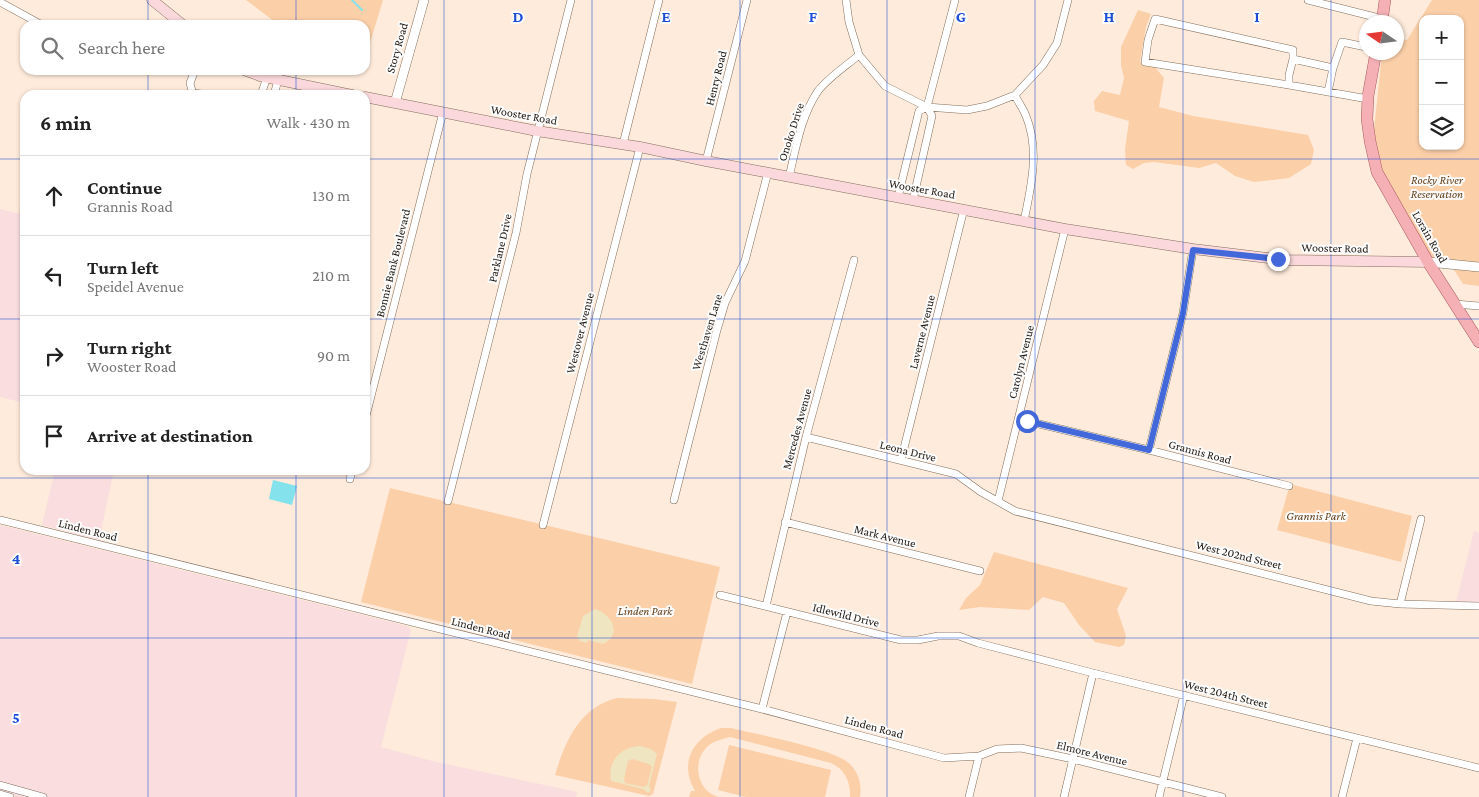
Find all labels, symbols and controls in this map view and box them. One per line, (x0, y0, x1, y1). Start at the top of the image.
text: D (512, 8, 524, 25)
text: E (661, 8, 671, 25)
text: F (809, 8, 818, 25)
text: G (956, 8, 966, 25)
text: H (1104, 8, 1115, 25)
text: I (1254, 8, 1260, 25)
north arrow (1359, 15, 1404, 60)
map controls (1419, 15, 1464, 150)
button: + (1419, 15, 1464, 60)
search box (20, 20, 370, 75)
street label: Story Road (383, 20, 411, 75)
icon: search (38, 34, 66, 62)
text: Search here (78, 37, 165, 58)
street label: Henry Road (702, 48, 730, 107)
button: − (1419, 60, 1464, 105)
street label: Onoko Drive (775, 101, 807, 163)
street label: Wooster Road (490, 102, 559, 128)
button: layers (1419, 105, 1464, 150)
text: 6 min (40, 111, 91, 135)
text: Walk · 430 m (266, 114, 350, 131)
park label: Rocky River Reservation (1411, 173, 1464, 201)
street label: Wooster Road (888, 176, 957, 202)
text: Continue (87, 177, 162, 198)
icon: ahead (40, 182, 68, 210)
text: 130 m (312, 187, 350, 204)
text: Grannis Road (87, 198, 173, 215)
street label: Bonnie Bank Boulevard (373, 207, 413, 319)
street label: Lorain Road (1410, 209, 1451, 266)
street label: Parklane Drive (485, 212, 515, 284)
street label: Wooster Road (1301, 240, 1369, 256)
route end (1267, 248, 1290, 271)
text: Turn left (87, 257, 159, 278)
icon: left (40, 262, 68, 290)
text: 210 m (312, 267, 350, 284)
text: Speidel Avenue (87, 278, 184, 295)
street label: Westover Avenue (563, 291, 597, 375)
street label: Westhaven Lane (689, 292, 725, 372)
street label: Laverne Avenue (906, 294, 938, 370)
street label: Carolyn Avenue (1005, 324, 1037, 400)
text: Turn right (87, 337, 172, 358)
icon: right (40, 342, 68, 370)
text: 90 m (317, 347, 350, 364)
text: Wooster Road (87, 358, 177, 375)
street label: Mercedes Avenue (779, 387, 815, 471)
route start (1016, 410, 1039, 433)
icon: arrive (40, 422, 68, 450)
text: Arrive at destination (87, 425, 253, 446)
street label: Leona Drive (878, 437, 938, 465)
street label: Grannis Road (1167, 437, 1234, 467)
park label: Grannis Park (1286, 509, 1346, 523)
street label: Linden Road (57, 516, 120, 544)
street label: Mark Avenue (853, 522, 917, 550)
street label: West 202nd Street (1195, 538, 1284, 573)
text: 4 (12, 550, 21, 567)
street label: Idlewild Drive (811, 600, 881, 630)
park label: Linden Park (618, 604, 673, 618)
street label: Linden Road (450, 614, 513, 642)
street label: West 204th Street (1183, 677, 1270, 711)
text: 5 (12, 709, 20, 726)
street label: Linden Road (843, 712, 906, 742)
street label: Elmore Avenue (1055, 737, 1129, 769)

